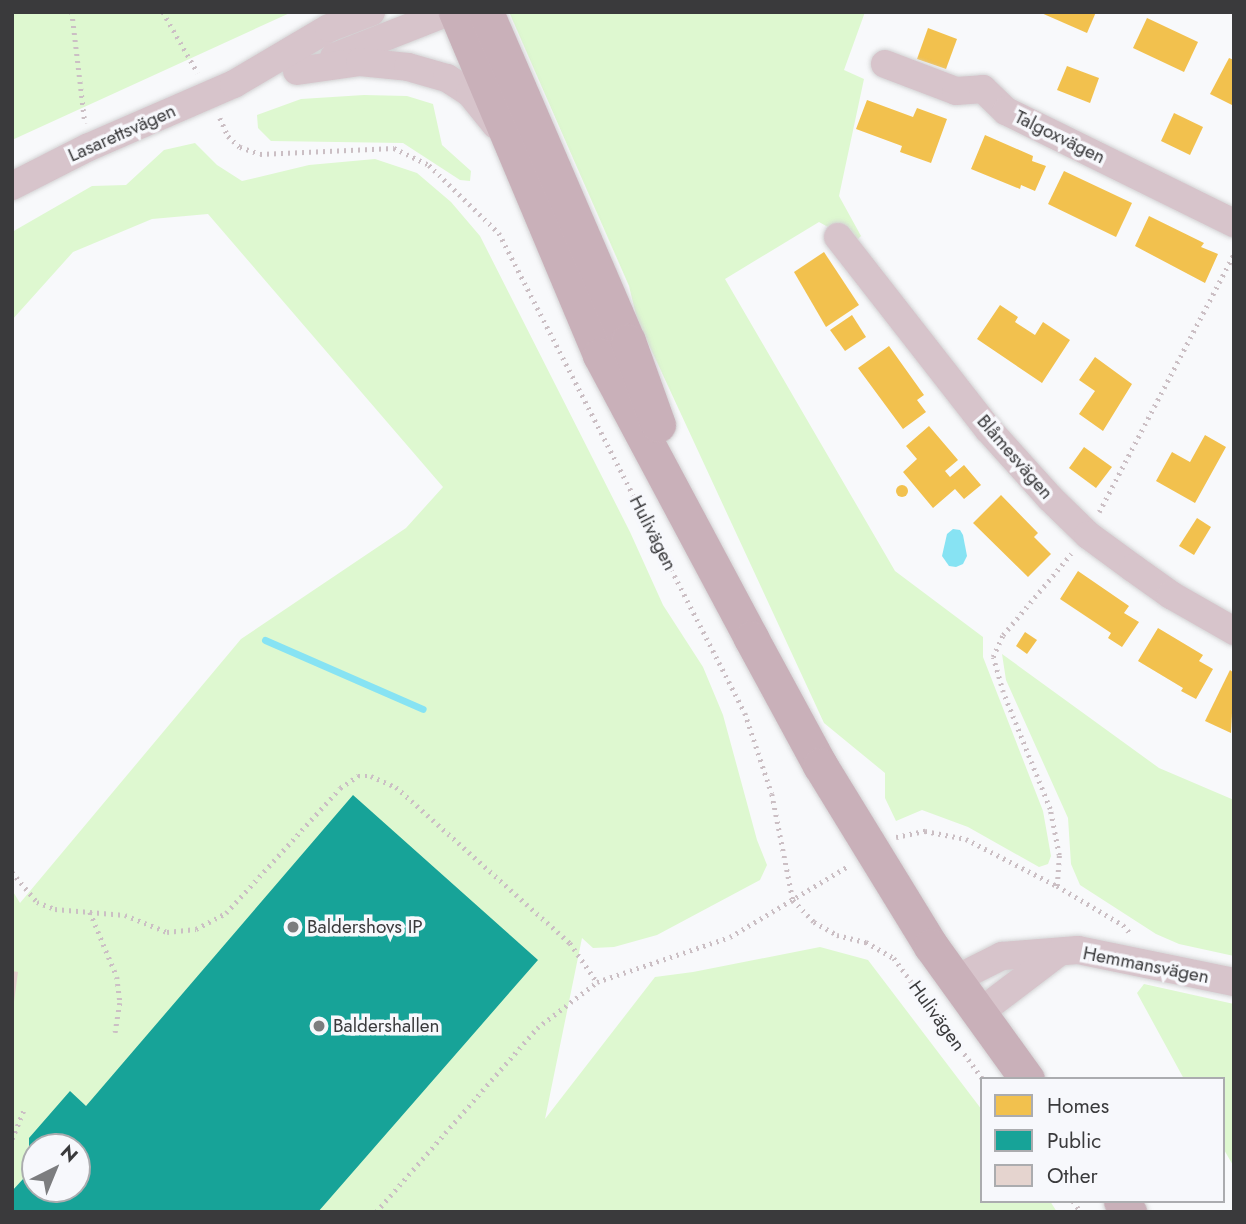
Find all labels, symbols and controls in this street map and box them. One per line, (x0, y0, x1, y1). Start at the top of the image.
street label: Lasarettsvägen (65, 99, 179, 167)
street label: Talgoxvägen (1011, 105, 1109, 169)
street label: Blåmesvägen (972, 410, 1058, 504)
street label: Hulivägen (624, 492, 682, 574)
place label: Baldershovs IP (307, 916, 423, 938)
marker: Baldershovs IP (285, 919, 301, 935)
street label: Hemmansvägen (1081, 942, 1211, 988)
street label: Hulivägen (904, 977, 970, 1055)
place label: Baldershallen (333, 1015, 440, 1037)
marker: Baldershallen (311, 1018, 327, 1034)
legend (980, 1077, 1225, 1203)
text: Homes (1047, 1091, 1109, 1121)
text: Public (1047, 1126, 1101, 1156)
north arrow (21, 1133, 91, 1203)
text: N (55, 1139, 84, 1169)
text: Other (1047, 1161, 1098, 1191)

